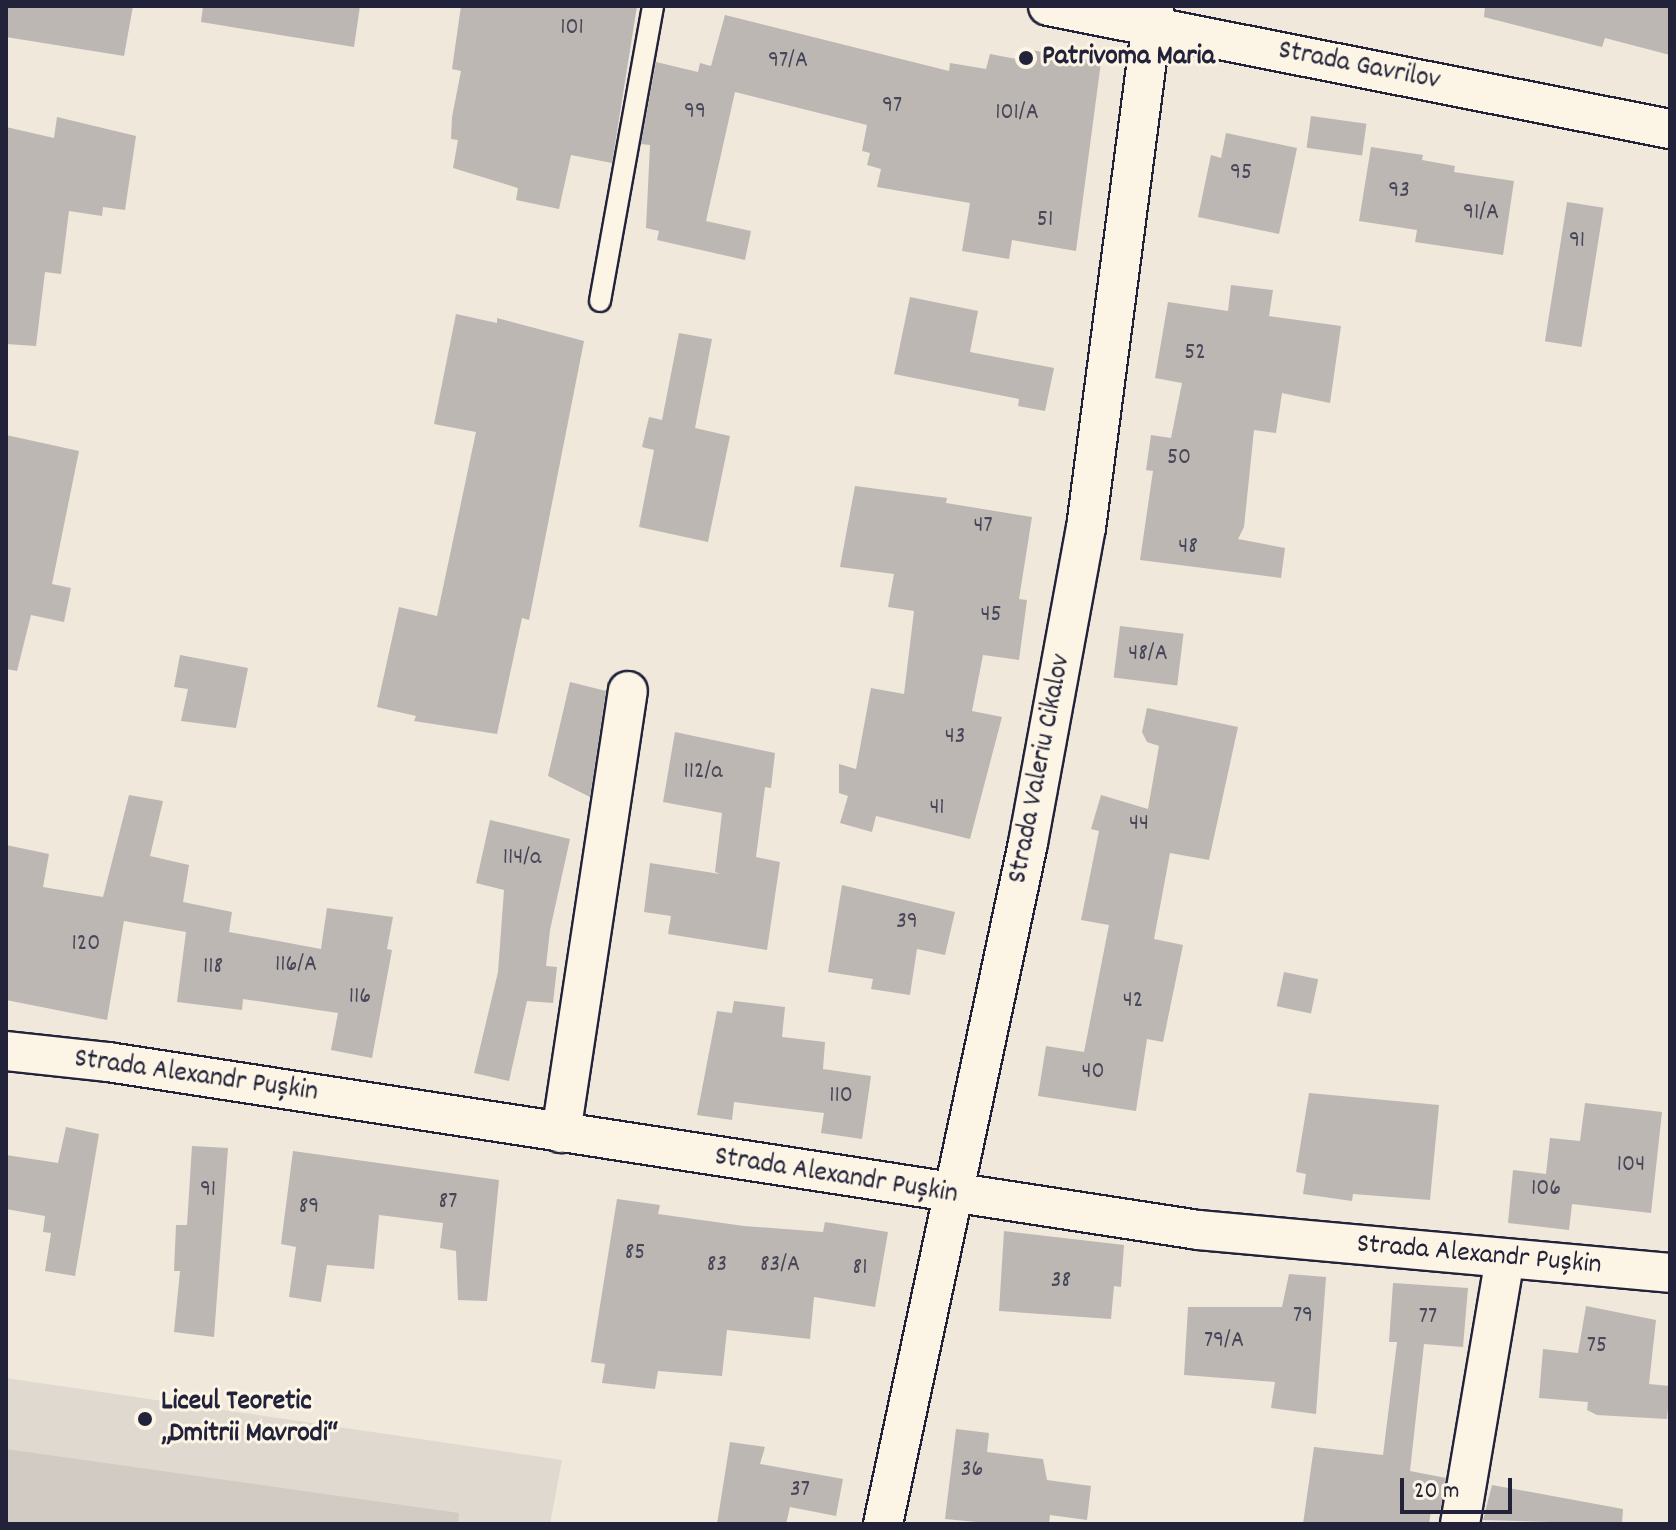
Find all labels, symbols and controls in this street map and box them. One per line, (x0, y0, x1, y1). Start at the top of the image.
house number: 101 (560, 15, 584, 43)
street label: Strada Gavrilov (1275, 35, 1443, 99)
place label: Patrivoma Maria (1042, 41, 1215, 75)
house number: 97/A (768, 48, 808, 76)
marker: Patrivoma Maria (1017, 49, 1035, 67)
house number: 97 (882, 93, 902, 121)
house number: 99 (684, 99, 706, 127)
house number: 101/A (995, 100, 1039, 128)
house number: 95 (1230, 160, 1252, 188)
house number: 93 (1388, 178, 1410, 206)
house number: 91/A (1463, 200, 1499, 228)
house number: 51 (1037, 207, 1053, 235)
house number: 91 (1569, 228, 1585, 256)
house number: 52 (1184, 340, 1206, 368)
house number: 50 (1167, 445, 1191, 473)
house number: 47 (973, 513, 993, 541)
house number: 48 (1178, 534, 1198, 562)
house number: 45 (980, 602, 1002, 630)
house number: 48/A (1128, 641, 1168, 669)
street label: Strada Valeriu Cikalov (1002, 652, 1080, 886)
house number: 43 (945, 724, 965, 752)
house number: 112/a (683, 759, 723, 787)
house number: 41 (929, 795, 945, 823)
house number: 44 (1129, 811, 1149, 839)
house number: 114/a (503, 845, 541, 873)
house number: 39 (896, 909, 918, 937)
house number: 120 (72, 931, 100, 959)
house number: 116/A (275, 952, 317, 980)
house number: 118 (203, 954, 223, 982)
house number: 116 (349, 984, 371, 1012)
house number: 42 (1123, 988, 1143, 1016)
street label: Strada Alexandr Pușkin (72, 1043, 320, 1111)
house number: 40 (1081, 1059, 1105, 1087)
house number: 110 (829, 1083, 853, 1111)
street label: Strada Alexandr Pușkin (712, 1141, 960, 1213)
house number: 104 (1617, 1152, 1645, 1180)
house number: 106 (1531, 1176, 1561, 1204)
house number: 91 (200, 1177, 216, 1205)
house number: 87 (439, 1189, 457, 1217)
house number: 89 (299, 1194, 319, 1222)
street label: Strada Alexandr Pușkin (1355, 1229, 1603, 1283)
house number: 85 (625, 1240, 645, 1268)
house number: 83 (707, 1252, 727, 1280)
house number: 83/A (760, 1252, 800, 1280)
house number: 81 (853, 1255, 867, 1283)
house number: 38 (1051, 1268, 1071, 1296)
house number: 79 (1293, 1303, 1313, 1331)
house number: 77 (1419, 1304, 1437, 1332)
house number: 79/A (1204, 1328, 1244, 1356)
house number: 75 (1587, 1333, 1607, 1361)
place label: Liceul Teoretic „Dmitrii Mavrodi“ (161, 1386, 338, 1452)
marker: Liceul Teoretic „Dmitrii Mavrodi“ (136, 1410, 154, 1428)
house number: 36 (961, 1457, 983, 1485)
scale bar (1404, 1462, 1516, 1512)
text: 20 m (1414, 1475, 1460, 1509)
house number: 37 (790, 1477, 810, 1505)

